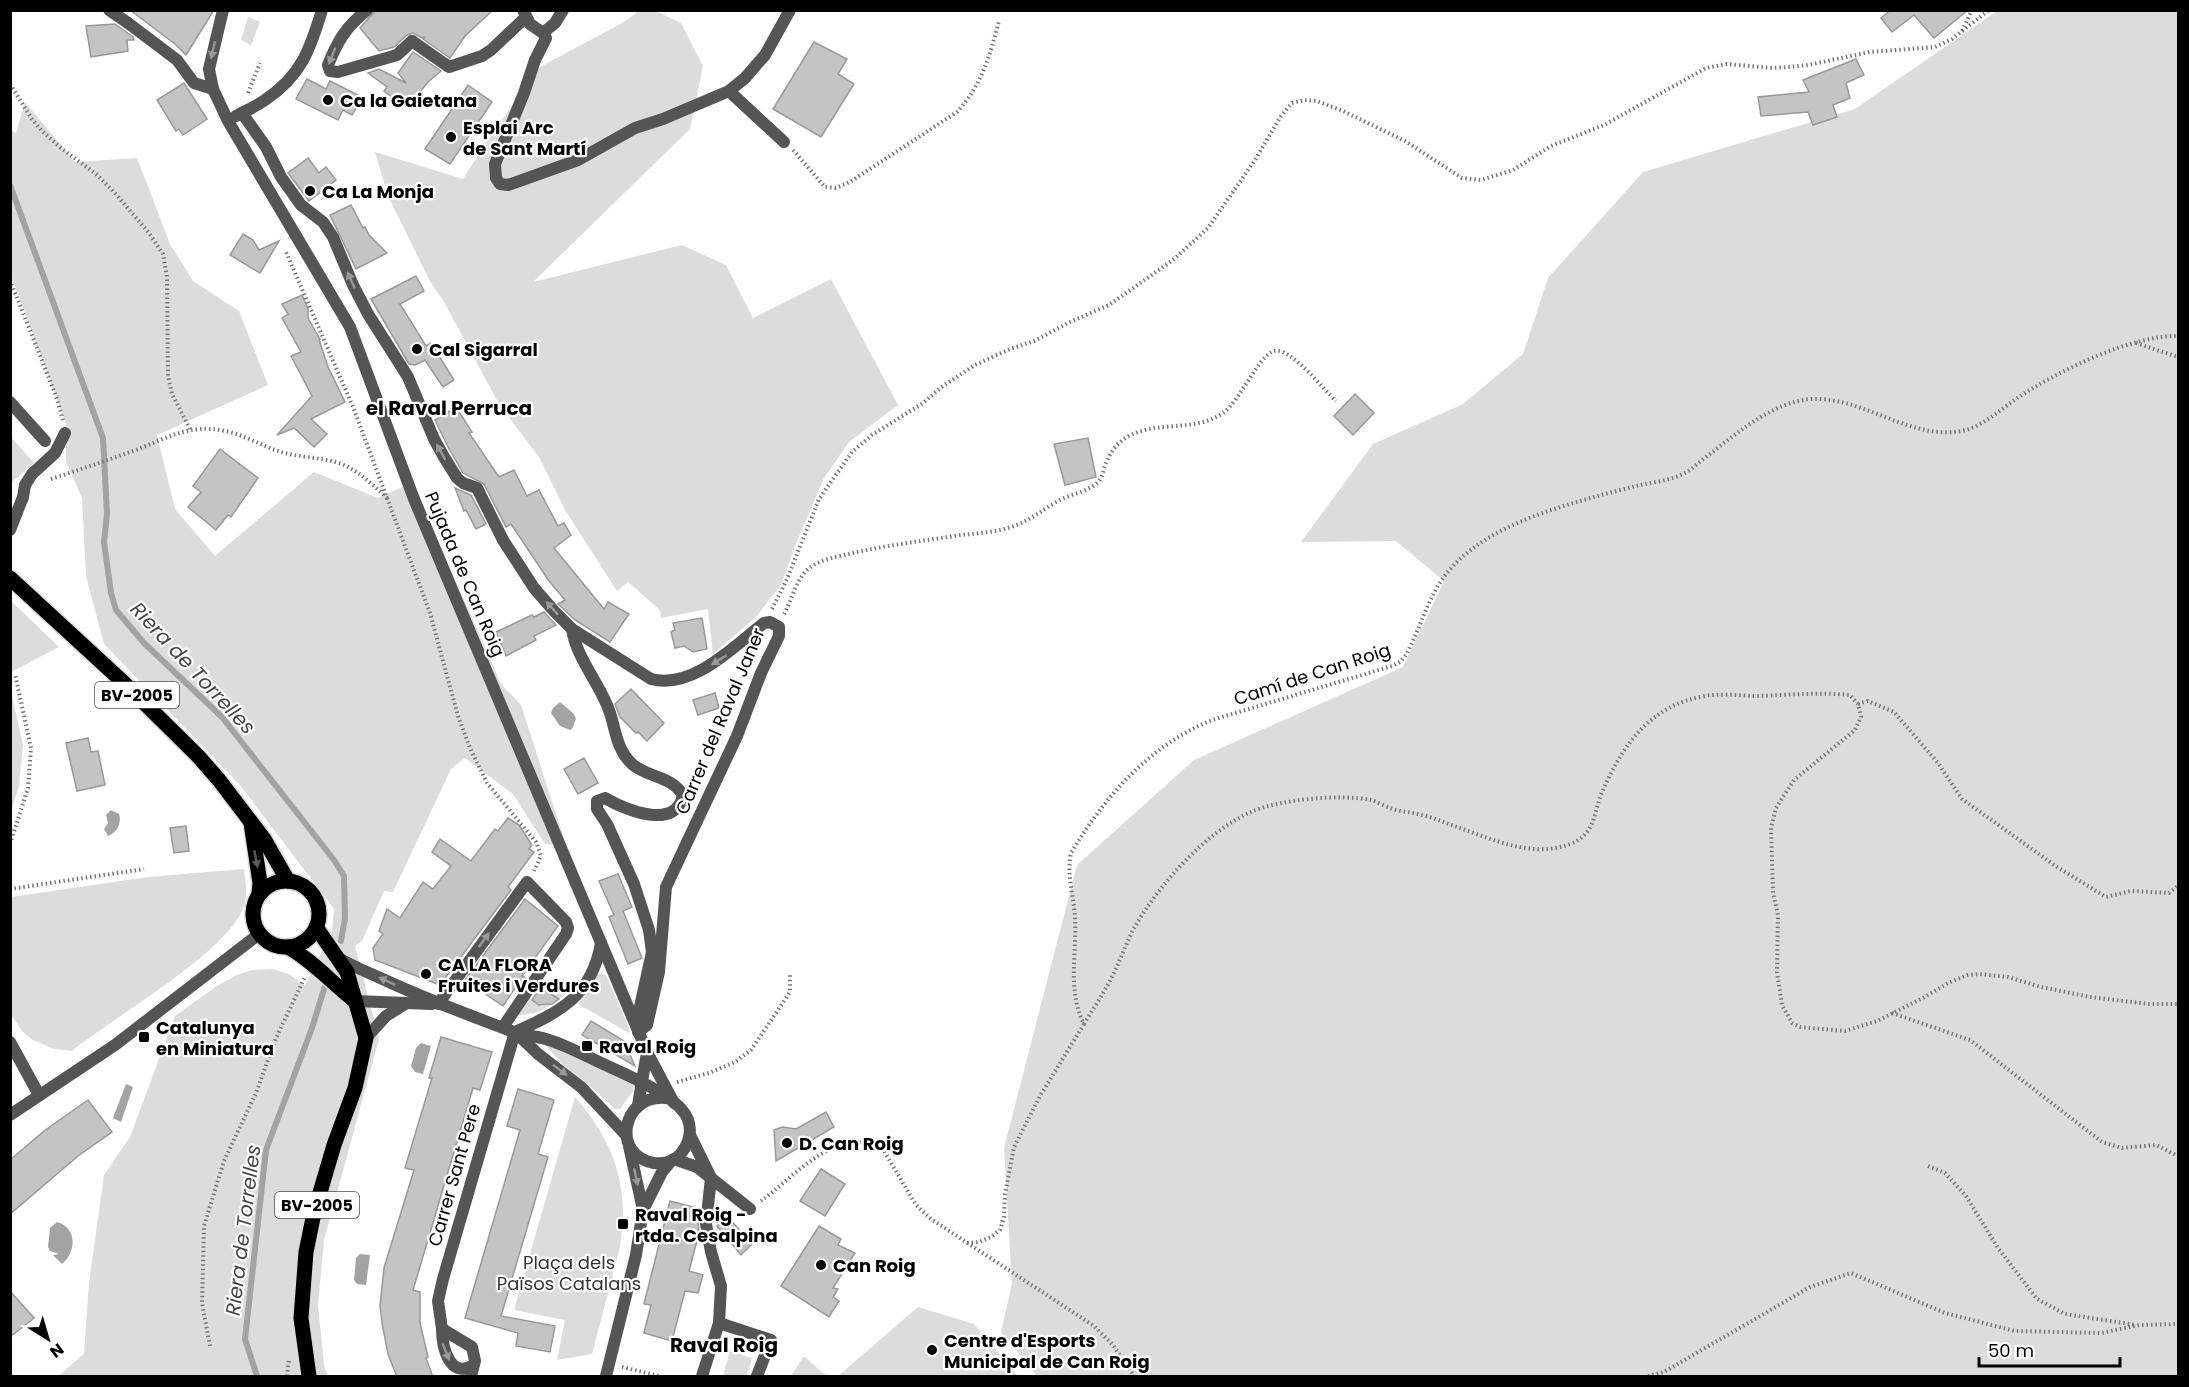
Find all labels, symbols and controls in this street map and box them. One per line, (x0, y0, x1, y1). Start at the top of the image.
one-way arrow (208, 41, 218, 59)
one-way arrow (327, 47, 336, 65)
place label: Ca la Gaietana (340, 88, 477, 113)
marker: Ca la Gaietana (321, 93, 335, 107)
place label: Esplai Arc de Sant Martí (463, 115, 586, 161)
marker: Esplai Arc de Sant Martí (444, 130, 458, 144)
place label: Ca La Monja (322, 179, 434, 204)
marker: Ca La Monja (303, 184, 317, 198)
one-way arrow (347, 271, 356, 288)
place label: Cal Sigarral (429, 337, 538, 362)
marker: Cal Sigarral (410, 342, 424, 356)
district label: el Raval Perruca (366, 394, 532, 422)
one-way arrow (436, 443, 446, 460)
street label: Pujada de Can Roig (419, 488, 511, 660)
water label: Riera de Torrelles (124, 596, 262, 740)
one-way arrow (546, 601, 559, 616)
street label: Carrer del Raval Janer (669, 624, 771, 818)
street label: Camí de Can Roig (1230, 637, 1394, 711)
one-way arrow (711, 654, 727, 665)
road number: BV-2005 (95, 682, 179, 708)
one-way arrow (252, 849, 261, 868)
one-way arrow (478, 932, 490, 948)
place label: CA LA FLORA Fruites i Verdures (438, 952, 600, 998)
marker: CA LA FLORA Fruites i Verdures (419, 967, 433, 981)
one-way arrow (378, 976, 395, 985)
place label: Catalunya en Miniatura (156, 1015, 274, 1061)
marker: Catalunya en Miniatura (137, 1030, 151, 1044)
place label: Raval Roig (599, 1034, 696, 1059)
marker: Raval Roig (580, 1039, 594, 1053)
one-way arrow (552, 1063, 568, 1076)
street label: Carrer Sant Pere (422, 1101, 486, 1249)
place label: D. Can Roig (799, 1131, 904, 1156)
marker: D. Can Roig (780, 1136, 794, 1150)
water label: Riera de Torrelles (219, 1143, 267, 1317)
one-way arrow (632, 1168, 641, 1187)
road number: BV-2005 (275, 1192, 359, 1218)
place label: Raval Roig - rtda. Cesalpina (635, 1202, 778, 1248)
marker: Raval Roig - rtda. Cesalpina (616, 1217, 630, 1231)
park label: Plaça dels Països Catalans (497, 1250, 641, 1296)
place label: Can Roig (833, 1253, 916, 1278)
marker: Can Roig (814, 1258, 828, 1272)
north arrow (18, 1309, 78, 1369)
place label: Centre d'Esports Municipal de Can Roig (944, 1328, 1150, 1374)
scale bar (1979, 1330, 2120, 1368)
district label: Raval Roig (670, 1331, 778, 1359)
text: N (45, 1338, 68, 1363)
text: 50 m (1988, 1338, 2034, 1363)
marker: Centre d'Esports Municipal de Can Roig (925, 1343, 939, 1357)
one-way arrow (441, 1344, 451, 1362)

